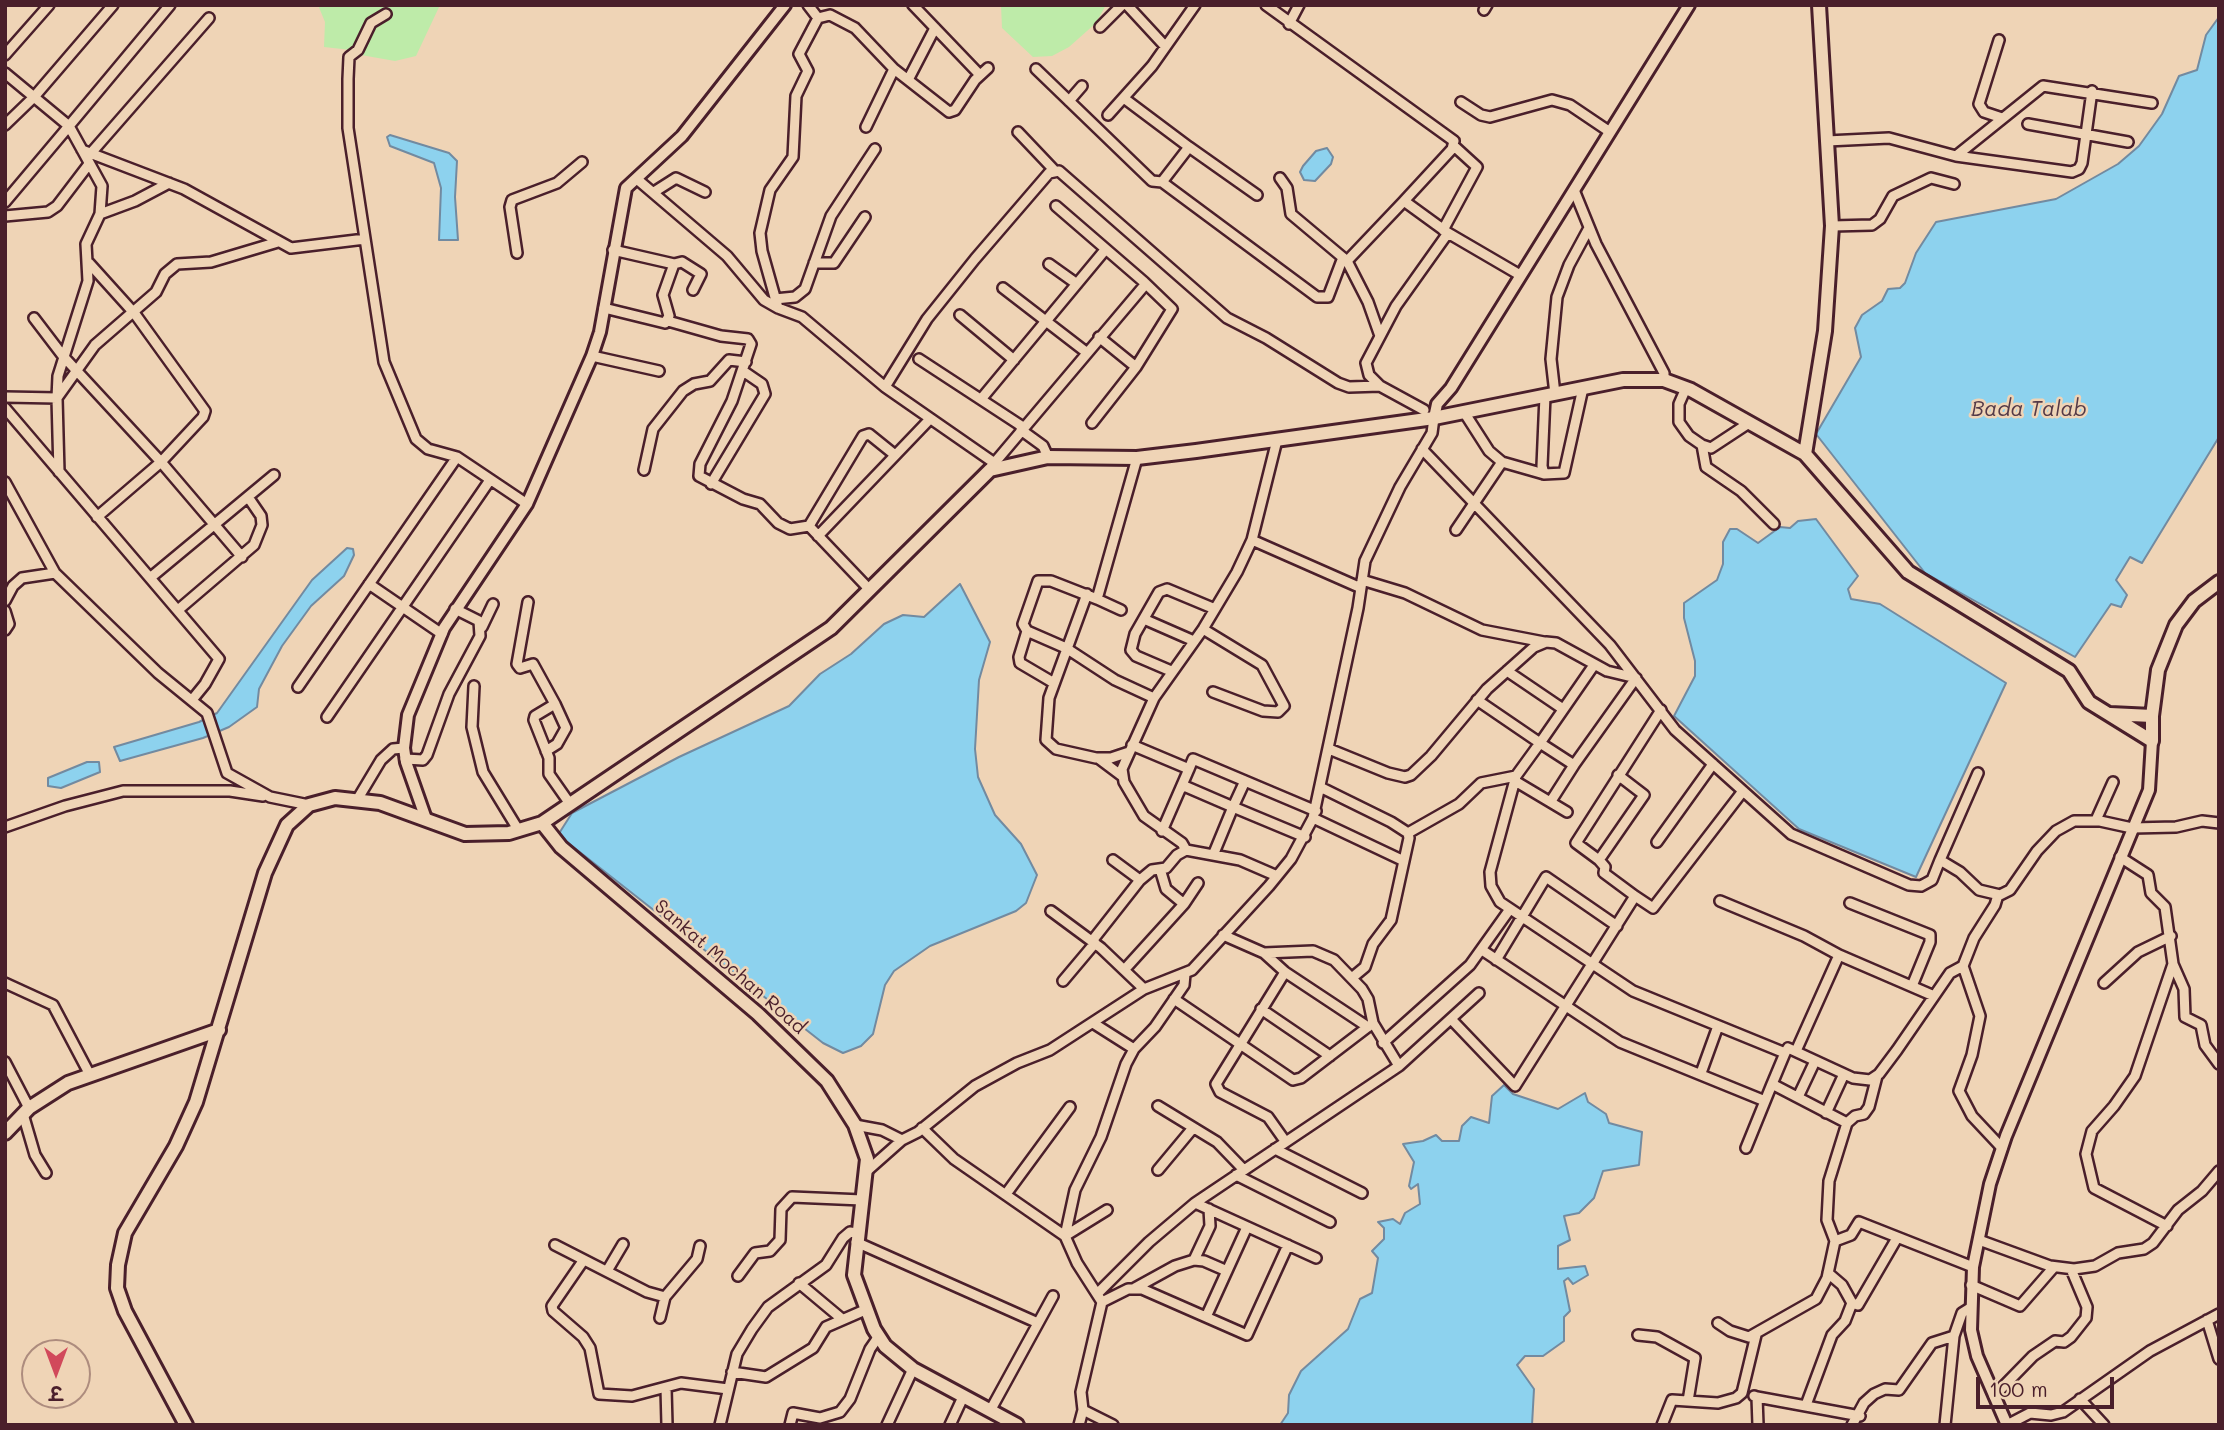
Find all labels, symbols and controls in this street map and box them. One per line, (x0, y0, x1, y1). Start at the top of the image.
water label: Bada Talab (1971, 397, 2087, 423)
street label: Sankat Mochan Road (650, 895, 810, 1039)
north arrow (21, 1339, 91, 1409)
scale bar (1979, 1364, 2117, 1408)
text: 100 m (1989, 1375, 2048, 1402)
text: उ (50, 1381, 62, 1406)

